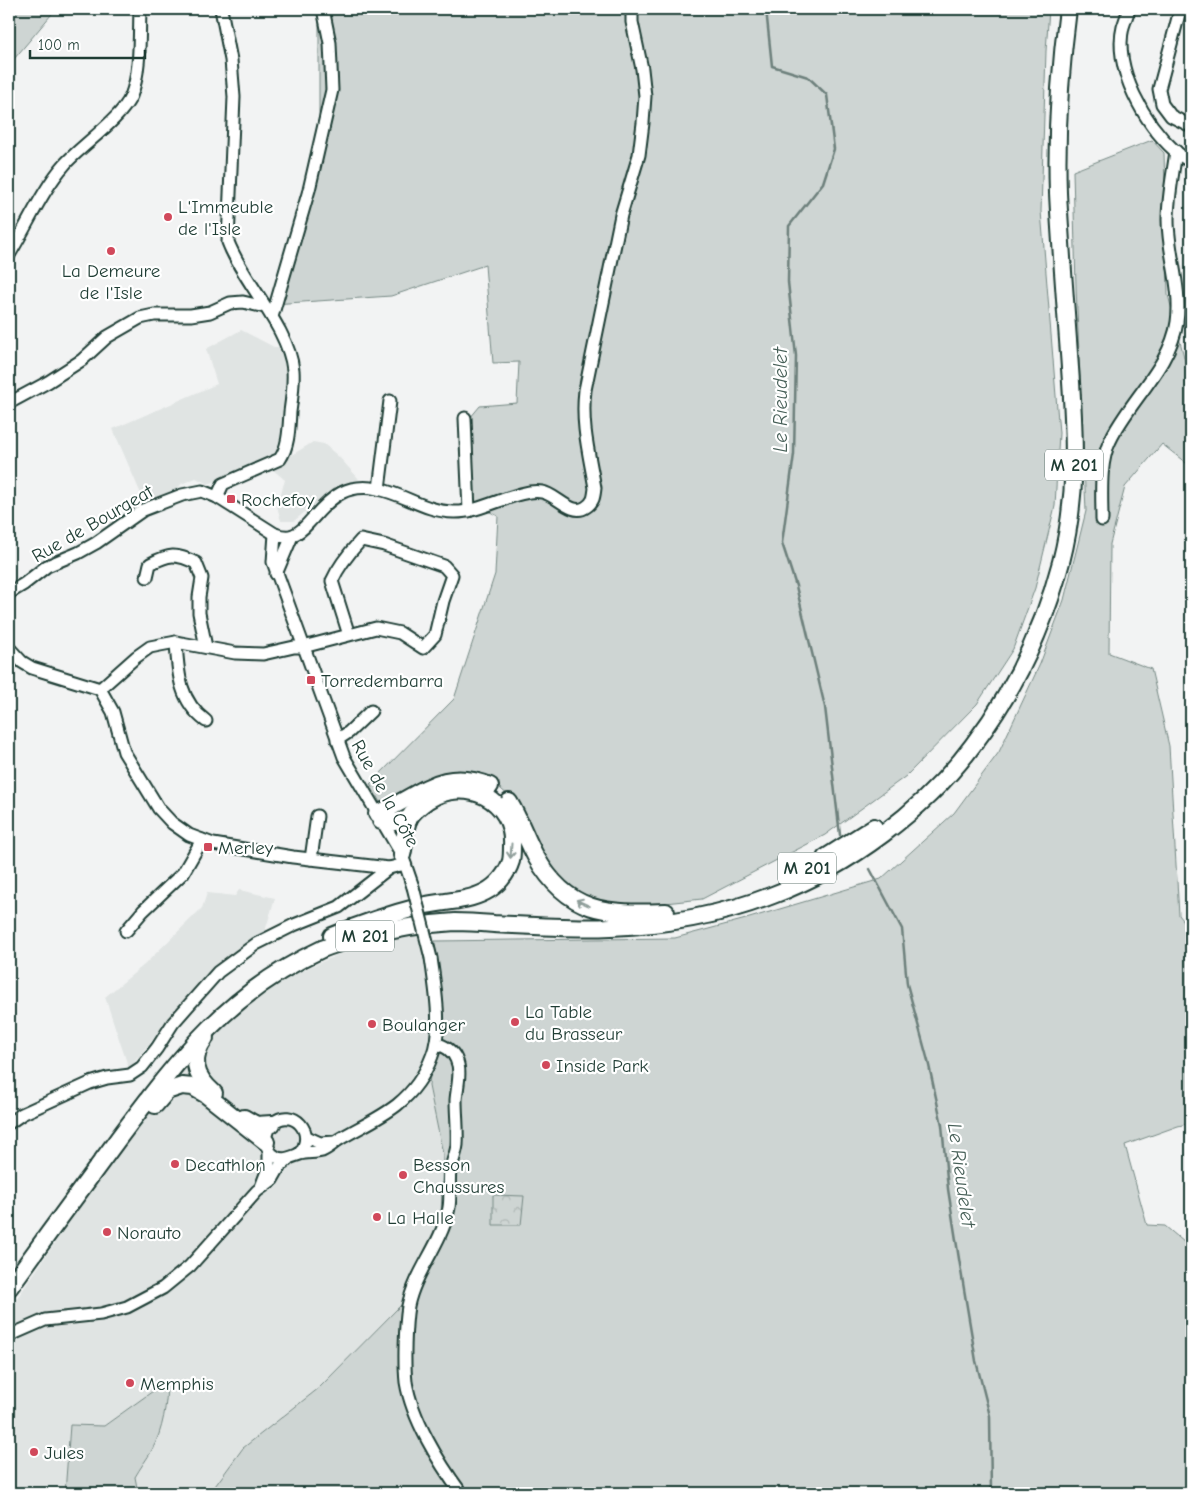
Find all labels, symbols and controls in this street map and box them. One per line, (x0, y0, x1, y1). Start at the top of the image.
scale bar (30, 28, 145, 60)
text: 100 m (38, 36, 80, 54)
place label: L'Immeuble de l'Isle (178, 196, 273, 240)
marker: L'Immeuble de l'Isle (162, 211, 174, 223)
marker: La Demeure de l'Isle (105, 245, 117, 257)
place label: La Demeure de l'Isle (62, 260, 160, 304)
water label: Le Rieudelet (769, 346, 792, 453)
road number: M 201 (1045, 450, 1103, 480)
street label: Rue de Bourgeat (28, 480, 157, 567)
place label: Rochefoy (241, 489, 315, 511)
marker: Rochefoy (225, 493, 237, 505)
place label: Torredembarra (321, 670, 443, 692)
marker: Torredembarra (305, 674, 317, 686)
street label: Rue de la Côte (347, 736, 424, 851)
place label: Merley (218, 837, 274, 859)
marker: Merley (202, 841, 214, 853)
one-way arrow (507, 843, 516, 859)
road number: M 201 (778, 852, 836, 884)
one-way arrow (576, 898, 591, 907)
road number: M 201 (336, 920, 394, 951)
place label: La Table du Brasseur (525, 1001, 623, 1045)
place label: Boulanger (382, 1014, 466, 1036)
marker: La Table du Brasseur (509, 1016, 521, 1028)
marker: Boulanger (366, 1018, 378, 1030)
place label: Inside Park (556, 1055, 649, 1077)
marker: Inside Park (540, 1059, 552, 1071)
water label: Le Rieudelet (943, 1121, 980, 1230)
place label: Decathlon (185, 1154, 266, 1176)
place label: Besson Chaussures (413, 1154, 505, 1198)
marker: Decathlon (169, 1158, 181, 1170)
marker: Besson Chaussures (397, 1169, 409, 1181)
place label: La Halle (387, 1207, 454, 1229)
marker: La Halle (371, 1211, 383, 1223)
place label: Norauto (117, 1222, 181, 1244)
marker: Norauto (101, 1226, 113, 1238)
place label: Memphis (140, 1373, 214, 1395)
marker: Memphis (124, 1377, 136, 1389)
place label: Jules (44, 1442, 84, 1464)
marker: Jules (28, 1446, 40, 1458)

